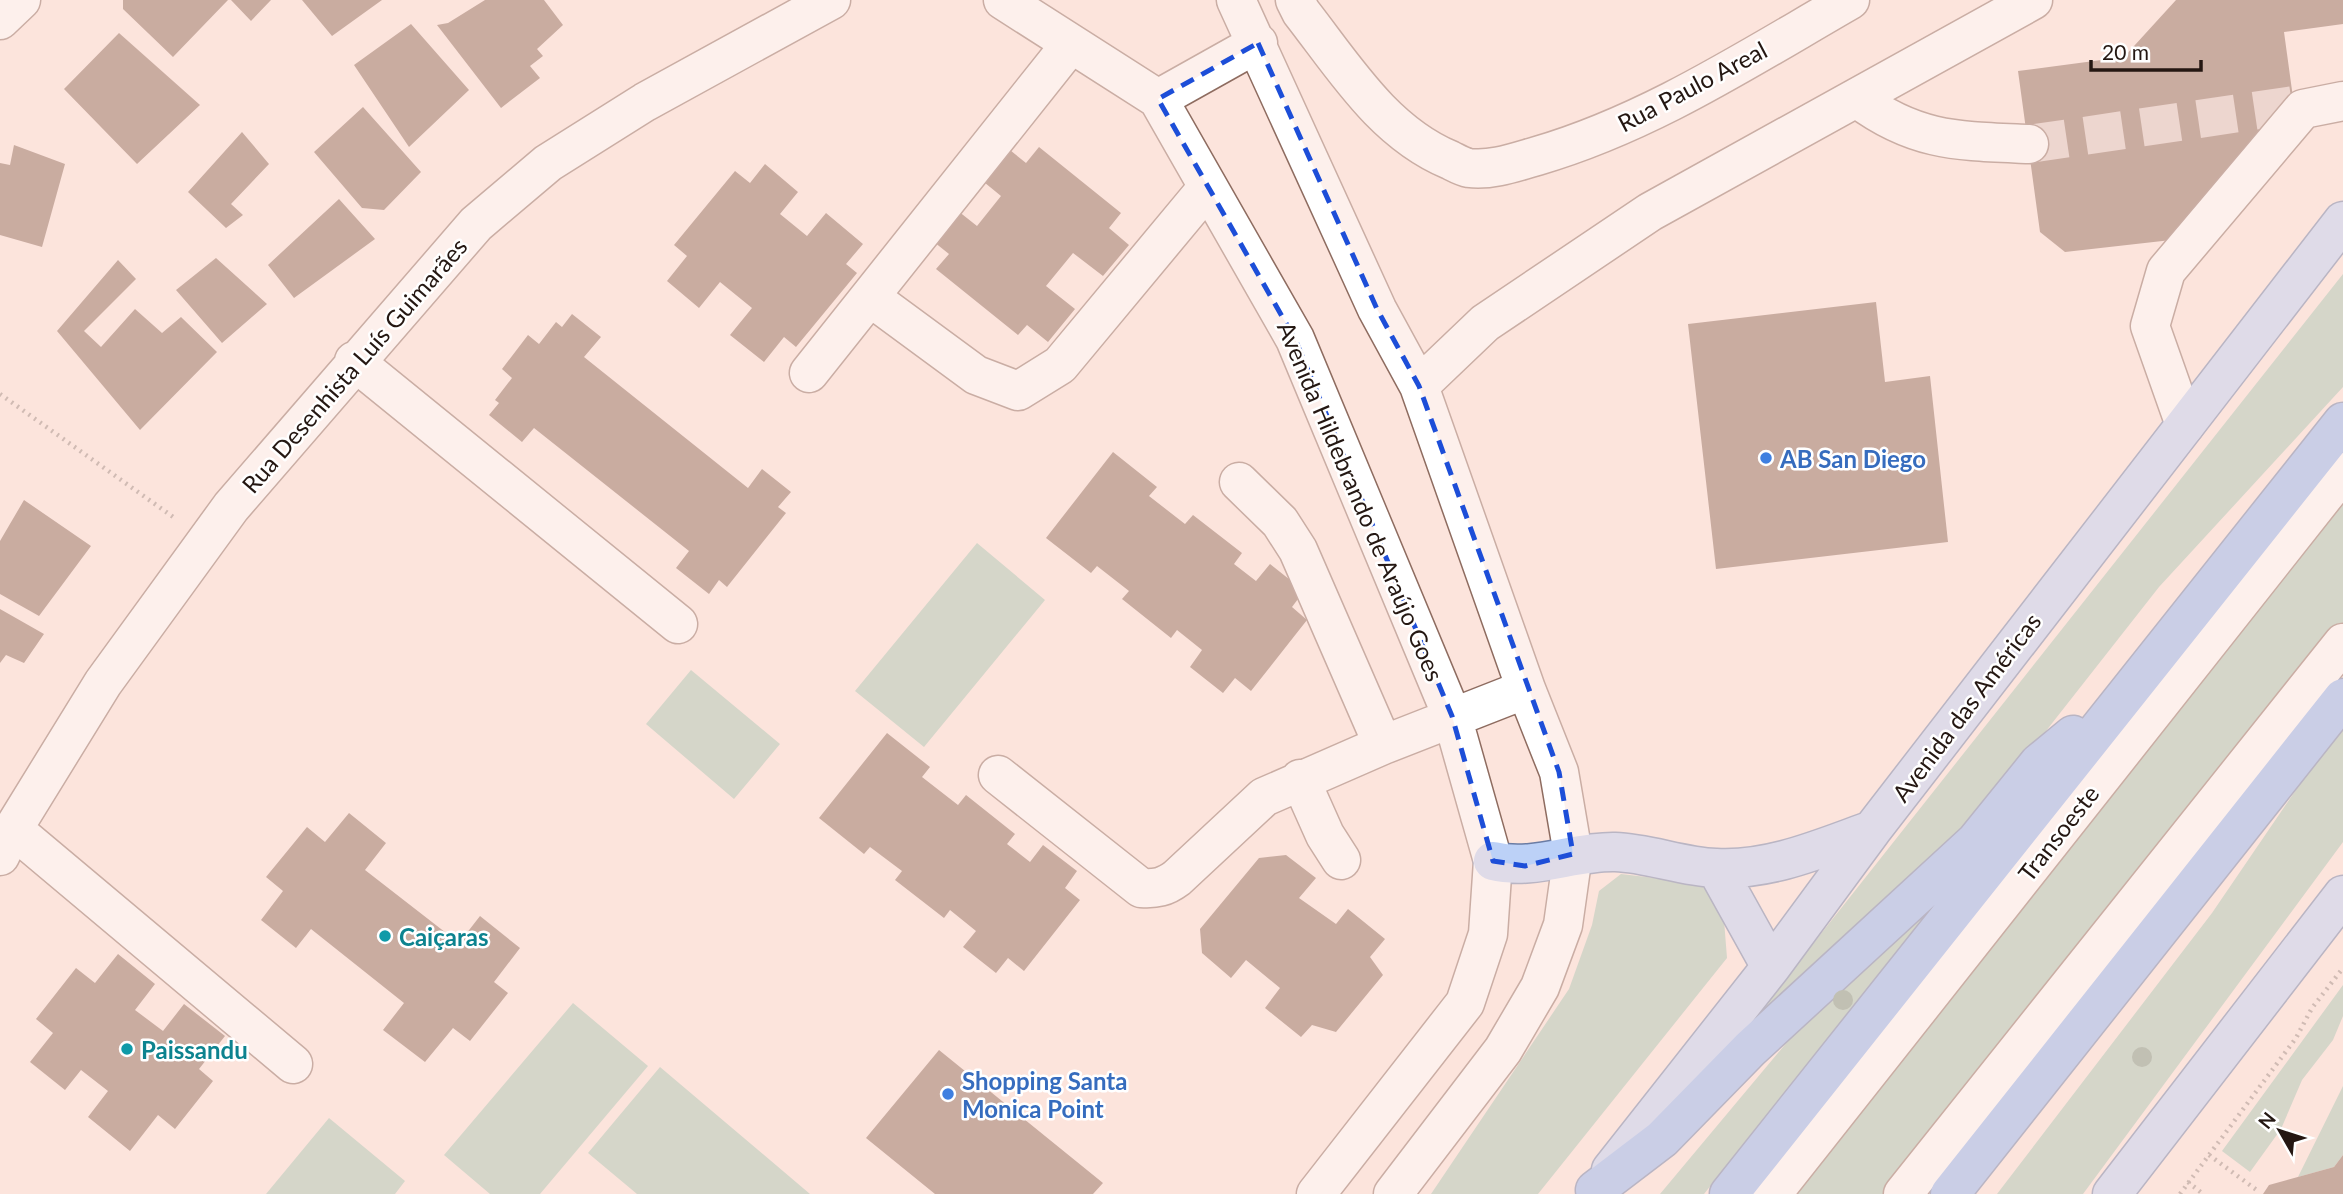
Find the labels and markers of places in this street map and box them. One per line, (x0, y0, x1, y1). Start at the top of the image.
place label: AB San Diego (1779, 444, 1926, 473)
marker: AB San Diego (1758, 450, 1774, 466)
place label: Caiçaras (399, 922, 488, 951)
marker: Caiçaras (377, 928, 393, 944)
place label: Paissandu (141, 1035, 248, 1064)
marker: Paissandu (119, 1041, 135, 1057)
place label: Shopping Santa Monica Point (962, 1066, 1127, 1123)
marker: Shopping Santa Monica Point (940, 1086, 956, 1102)

